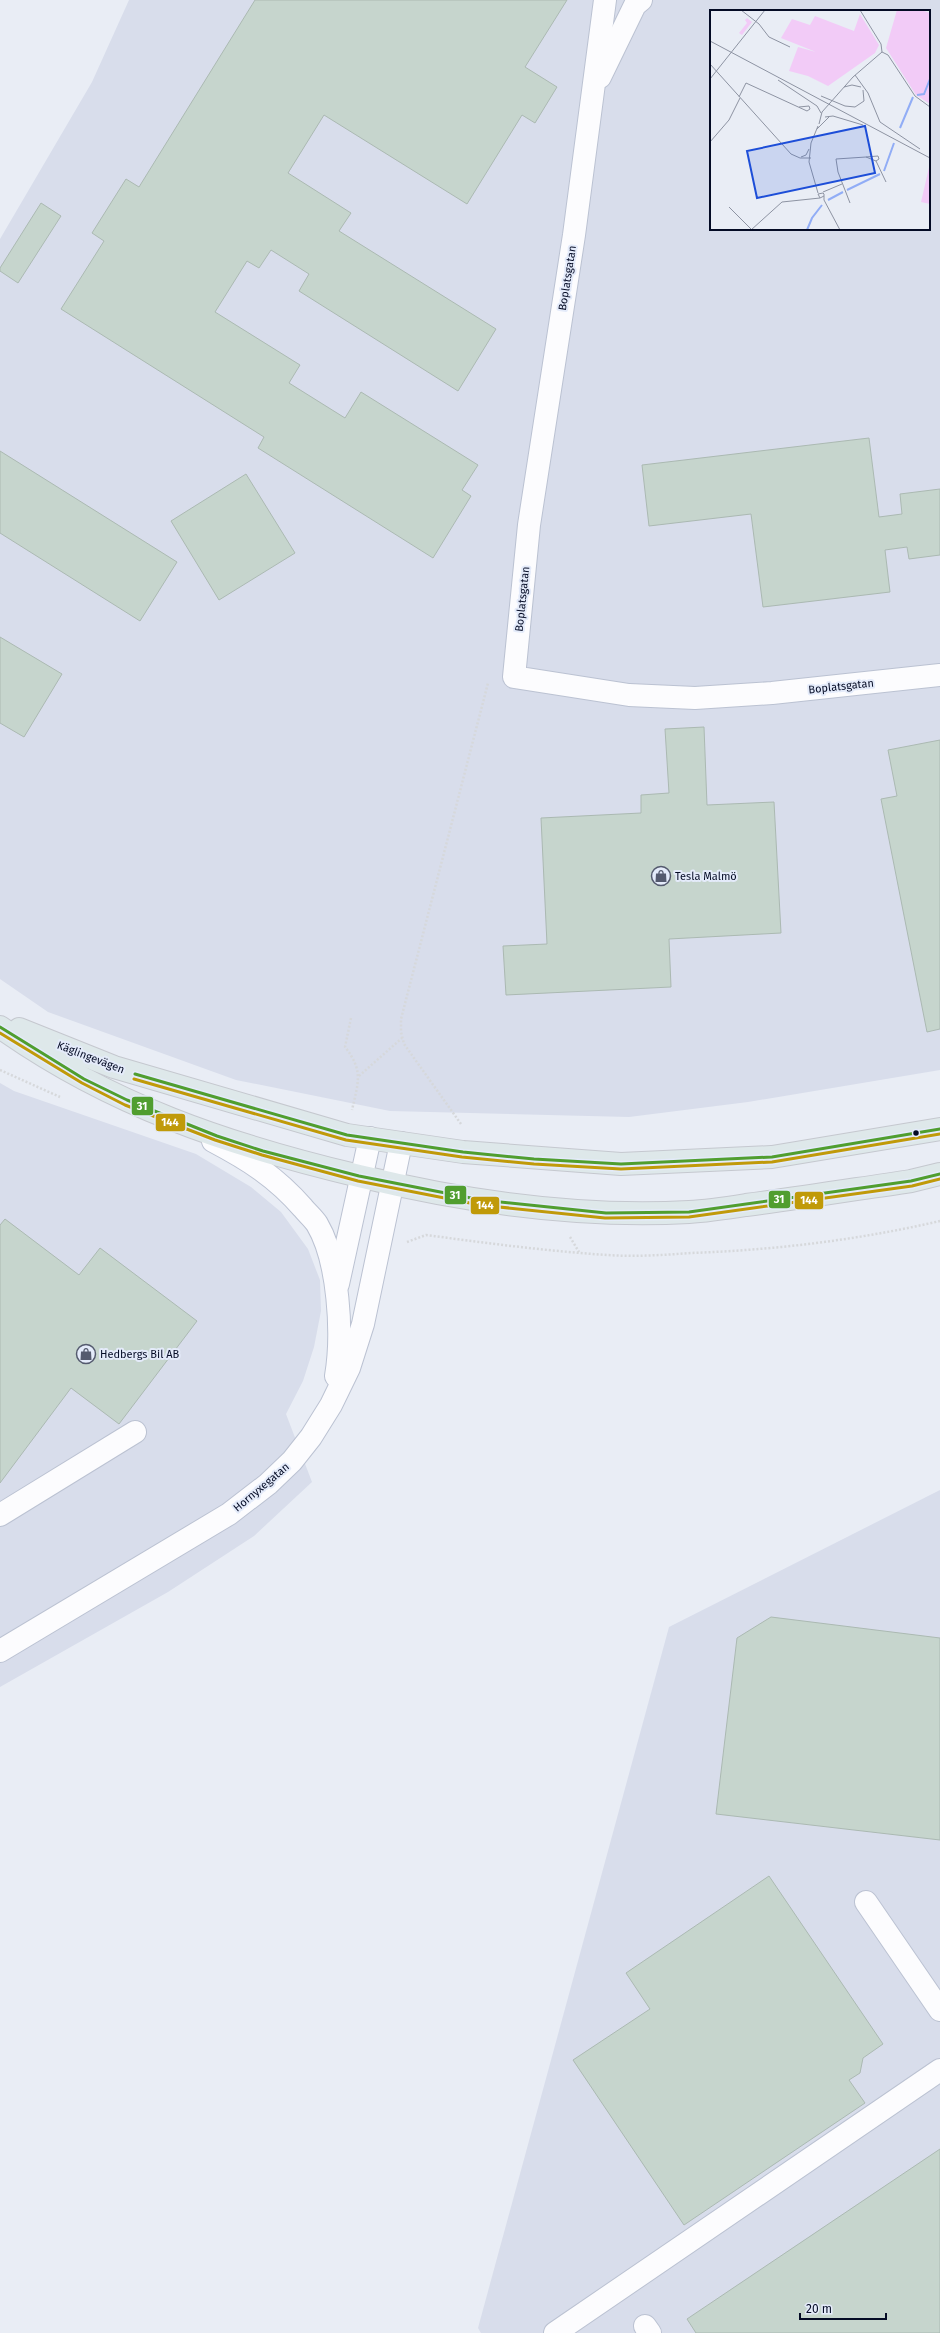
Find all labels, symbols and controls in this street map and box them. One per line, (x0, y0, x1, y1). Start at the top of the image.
inset map (710, 10, 930, 230)
street label: Boplatsgatan (556, 245, 579, 312)
street label: Boplatsgatan (513, 566, 532, 632)
street label: Boplatsgatan (808, 677, 874, 696)
shop icon: Tesla Malmö (650, 865, 672, 887)
place label: Tesla Malmö (675, 870, 737, 883)
street label: Käglingevägen (55, 1039, 126, 1076)
line badge: 31 (131, 1096, 154, 1116)
text: 31 (136, 1100, 147, 1113)
line badge: 144 (155, 1113, 186, 1132)
text: 144 (161, 1116, 179, 1129)
unlabelled marker (911, 1128, 921, 1138)
line badge: 31 (444, 1185, 467, 1205)
text: 31 (449, 1189, 460, 1202)
line badge: 31 (768, 1190, 791, 1209)
line badge: 144 (794, 1191, 824, 1210)
text: 31 (773, 1193, 784, 1206)
text: 144 (800, 1194, 818, 1207)
line badge: 144 (470, 1196, 500, 1215)
text: 144 (476, 1199, 494, 1212)
shop icon: Hedbergs Bil AB (75, 1343, 97, 1365)
place label: Hedbergs Bil AB (100, 1348, 180, 1361)
street label: Hornyxegatan (231, 1460, 292, 1515)
scale bar (800, 2295, 886, 2321)
text: 20 m (806, 2302, 832, 2316)

